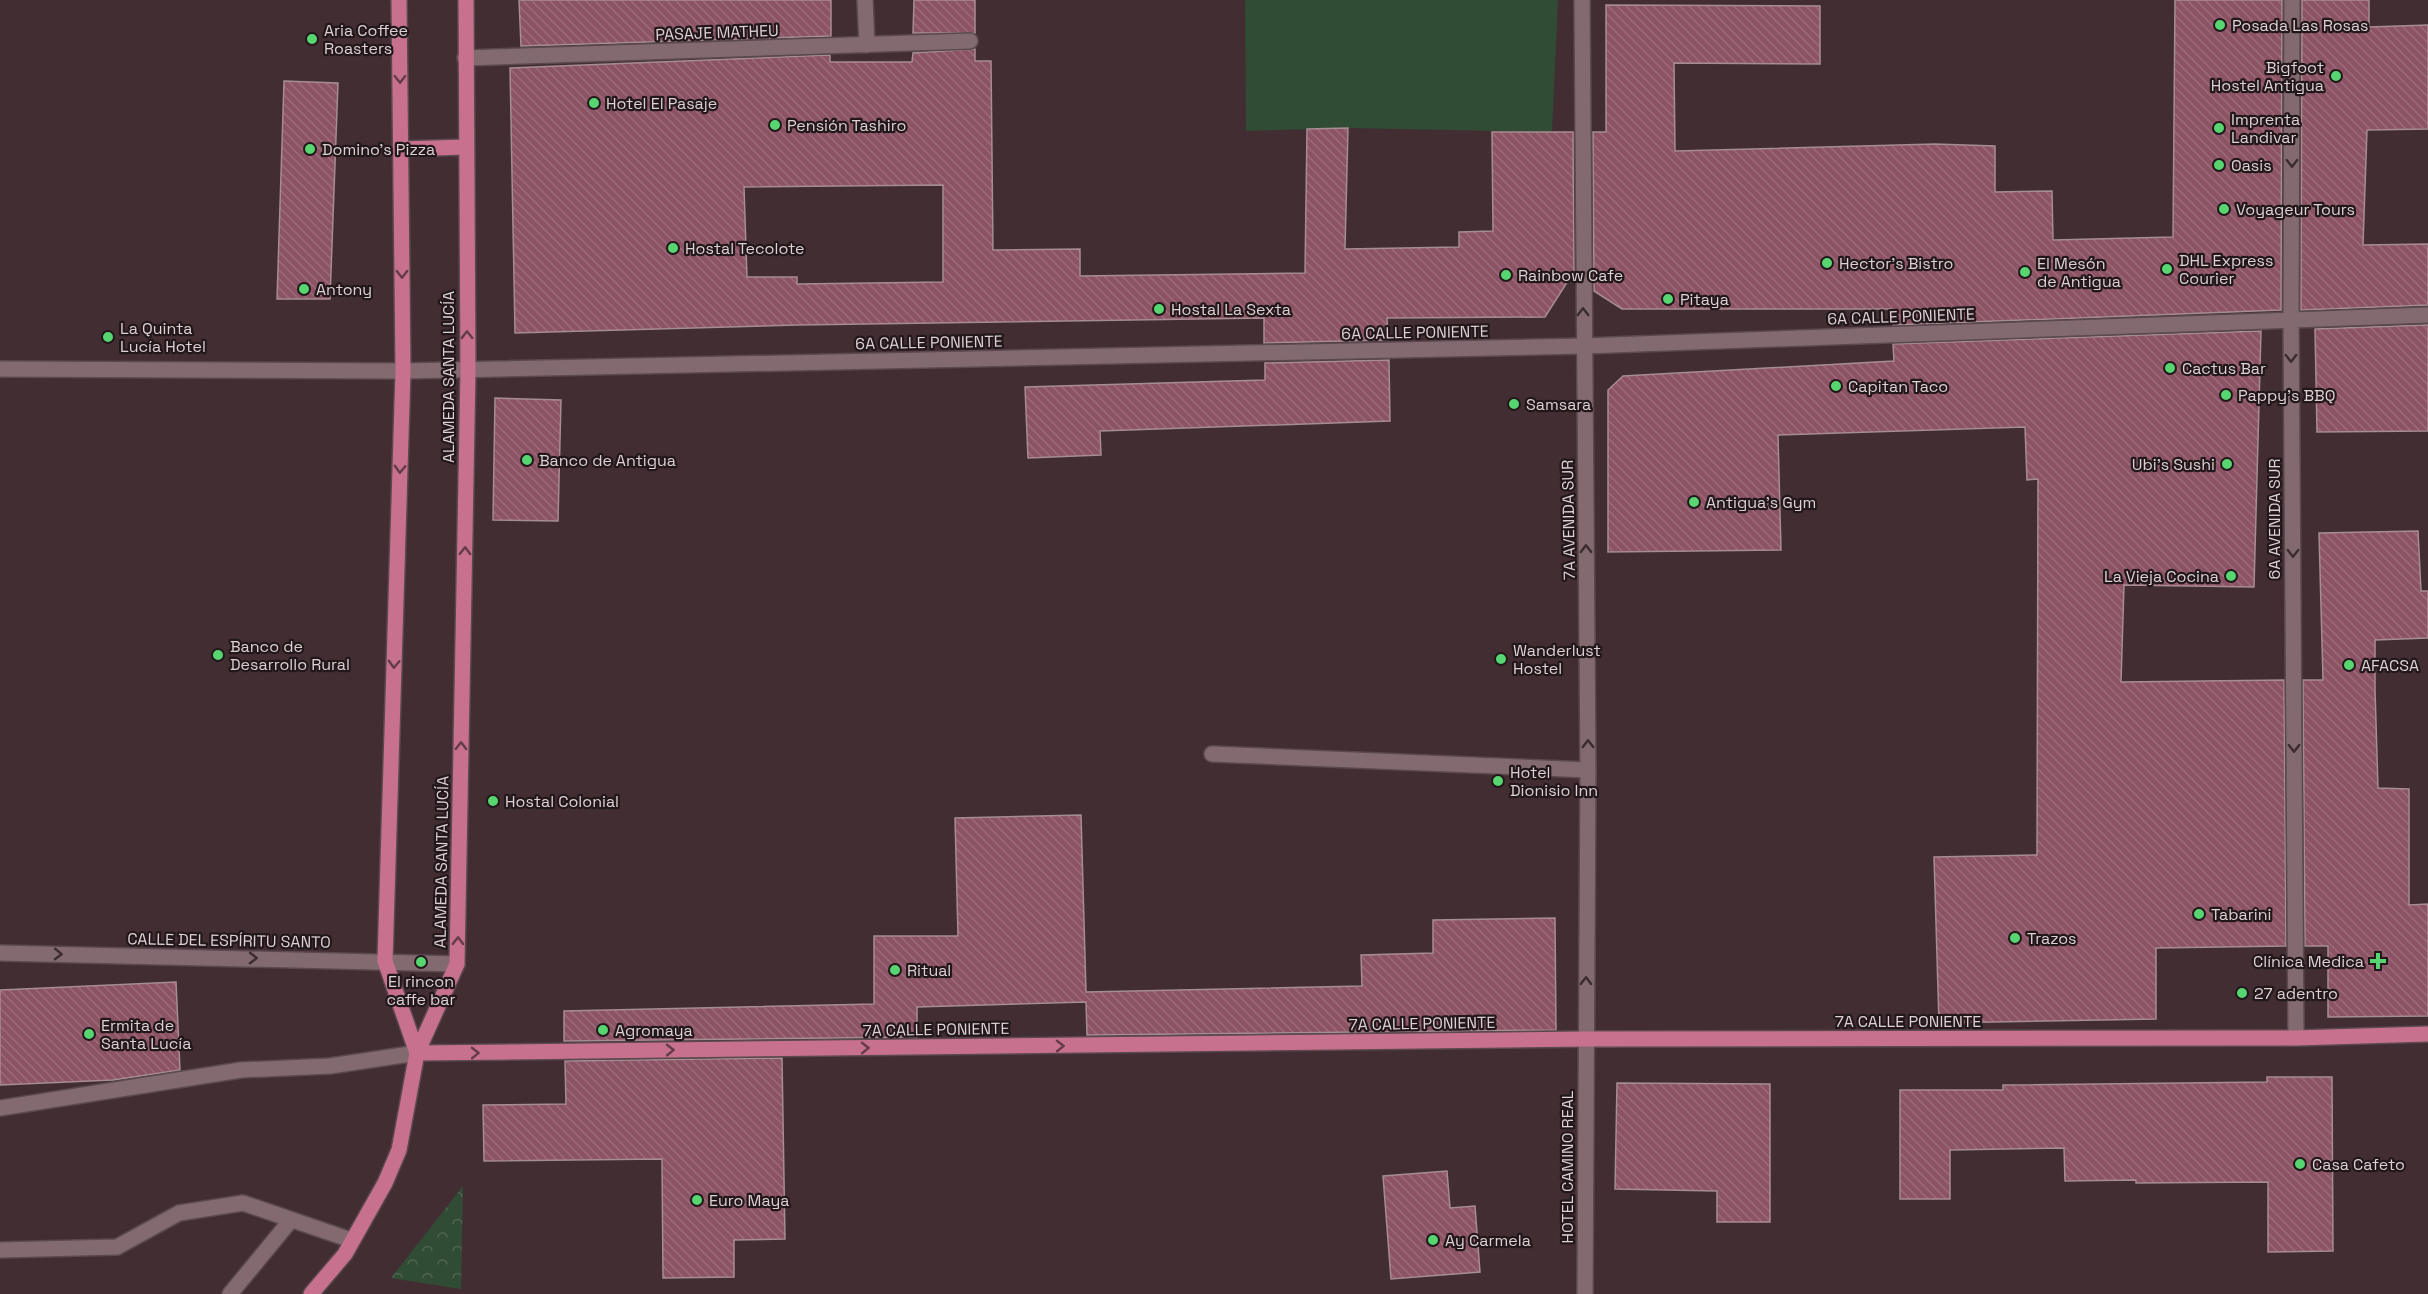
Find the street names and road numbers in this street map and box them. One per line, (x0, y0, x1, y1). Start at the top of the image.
street label: PASAJE MATHEU (655, 20, 779, 45)
street label: ALAMEDA SANTA LUCÍA (438, 291, 459, 463)
street label: 6A CALLE PONIENTE (1827, 303, 1975, 330)
street label: 6A CALLE PONIENTE (1341, 321, 1489, 344)
street label: 6A CALLE PONIENTE (855, 331, 1003, 354)
street label: 6A AVENIDA SUR (2264, 458, 2285, 580)
street label: 7A AVENIDA SUR (1557, 460, 1580, 580)
street label: ALAMEDA SANTA LUCÍA (429, 776, 454, 948)
street label: CALLE DEL ESPÍRITU SANTO (127, 928, 331, 953)
street label: 7A CALLE PONIENTE (1835, 1011, 1981, 1032)
street label: 7A CALLE PONIENTE (1348, 1012, 1496, 1035)
street label: 7A CALLE PONIENTE (862, 1018, 1010, 1041)
street label: HOTEL CAMINO REAL (1557, 1090, 1578, 1243)

